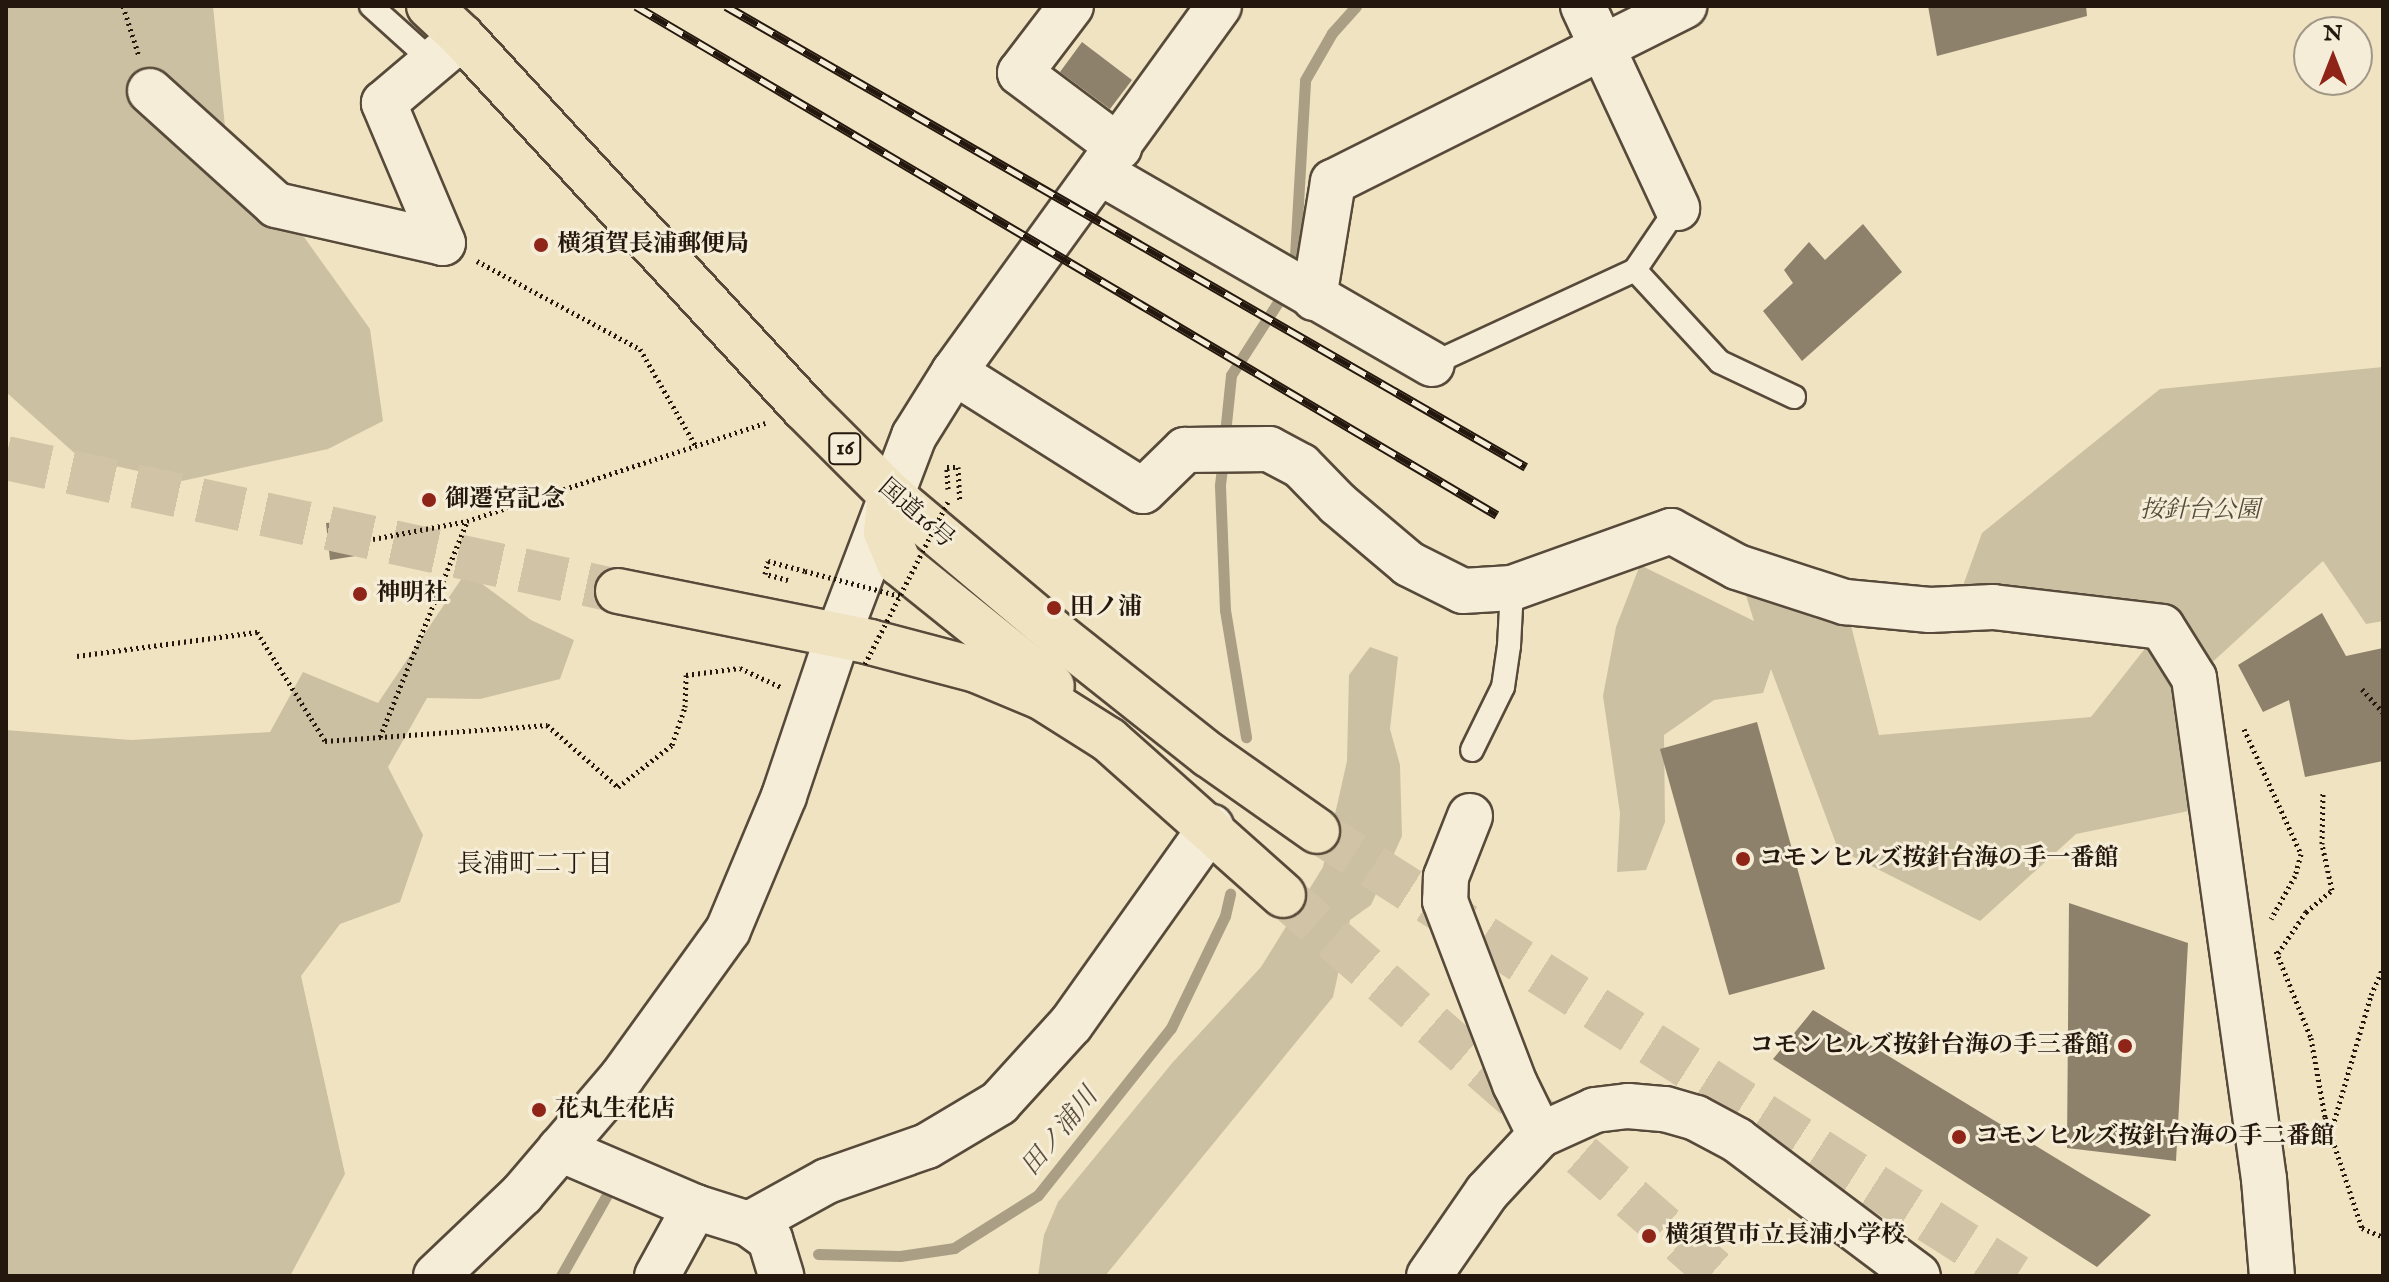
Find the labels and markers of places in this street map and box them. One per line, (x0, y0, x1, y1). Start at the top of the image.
place label: 横須賀長浦郵便局 (557, 231, 749, 259)
marker: 横須賀長浦郵便局 (532, 236, 550, 254)
place label: 御遷宮記念 (445, 486, 565, 514)
marker: 御遷宮記念 (420, 491, 438, 509)
place label: 神明社 (376, 580, 448, 608)
marker: 神明社 (351, 585, 369, 603)
place label: 田ノ浦 (1070, 594, 1142, 622)
marker: 田ノ浦 (1045, 599, 1063, 617)
place label: コモンヒルズ按針台海の手一番館 (1759, 845, 2119, 873)
marker: コモンヒルズ按針台海の手一番館 (1734, 850, 1752, 868)
place label: コモンヒルズ按針台海の手三番館 (1749, 1032, 2109, 1060)
marker: コモンヒルズ按針台海の手三番館 (2116, 1037, 2134, 1055)
place label: 花丸生花店 (555, 1096, 675, 1124)
marker: 花丸生花店 (530, 1101, 548, 1119)
place label: コモンヒルズ按針台海の手二番館 (1975, 1123, 2335, 1151)
marker: コモンヒルズ按針台海の手二番館 (1950, 1128, 1968, 1146)
place label: 横須賀市立長浦小学校 (1665, 1222, 1905, 1250)
marker: 横須賀市立長浦小学校 (1640, 1227, 1658, 1245)

